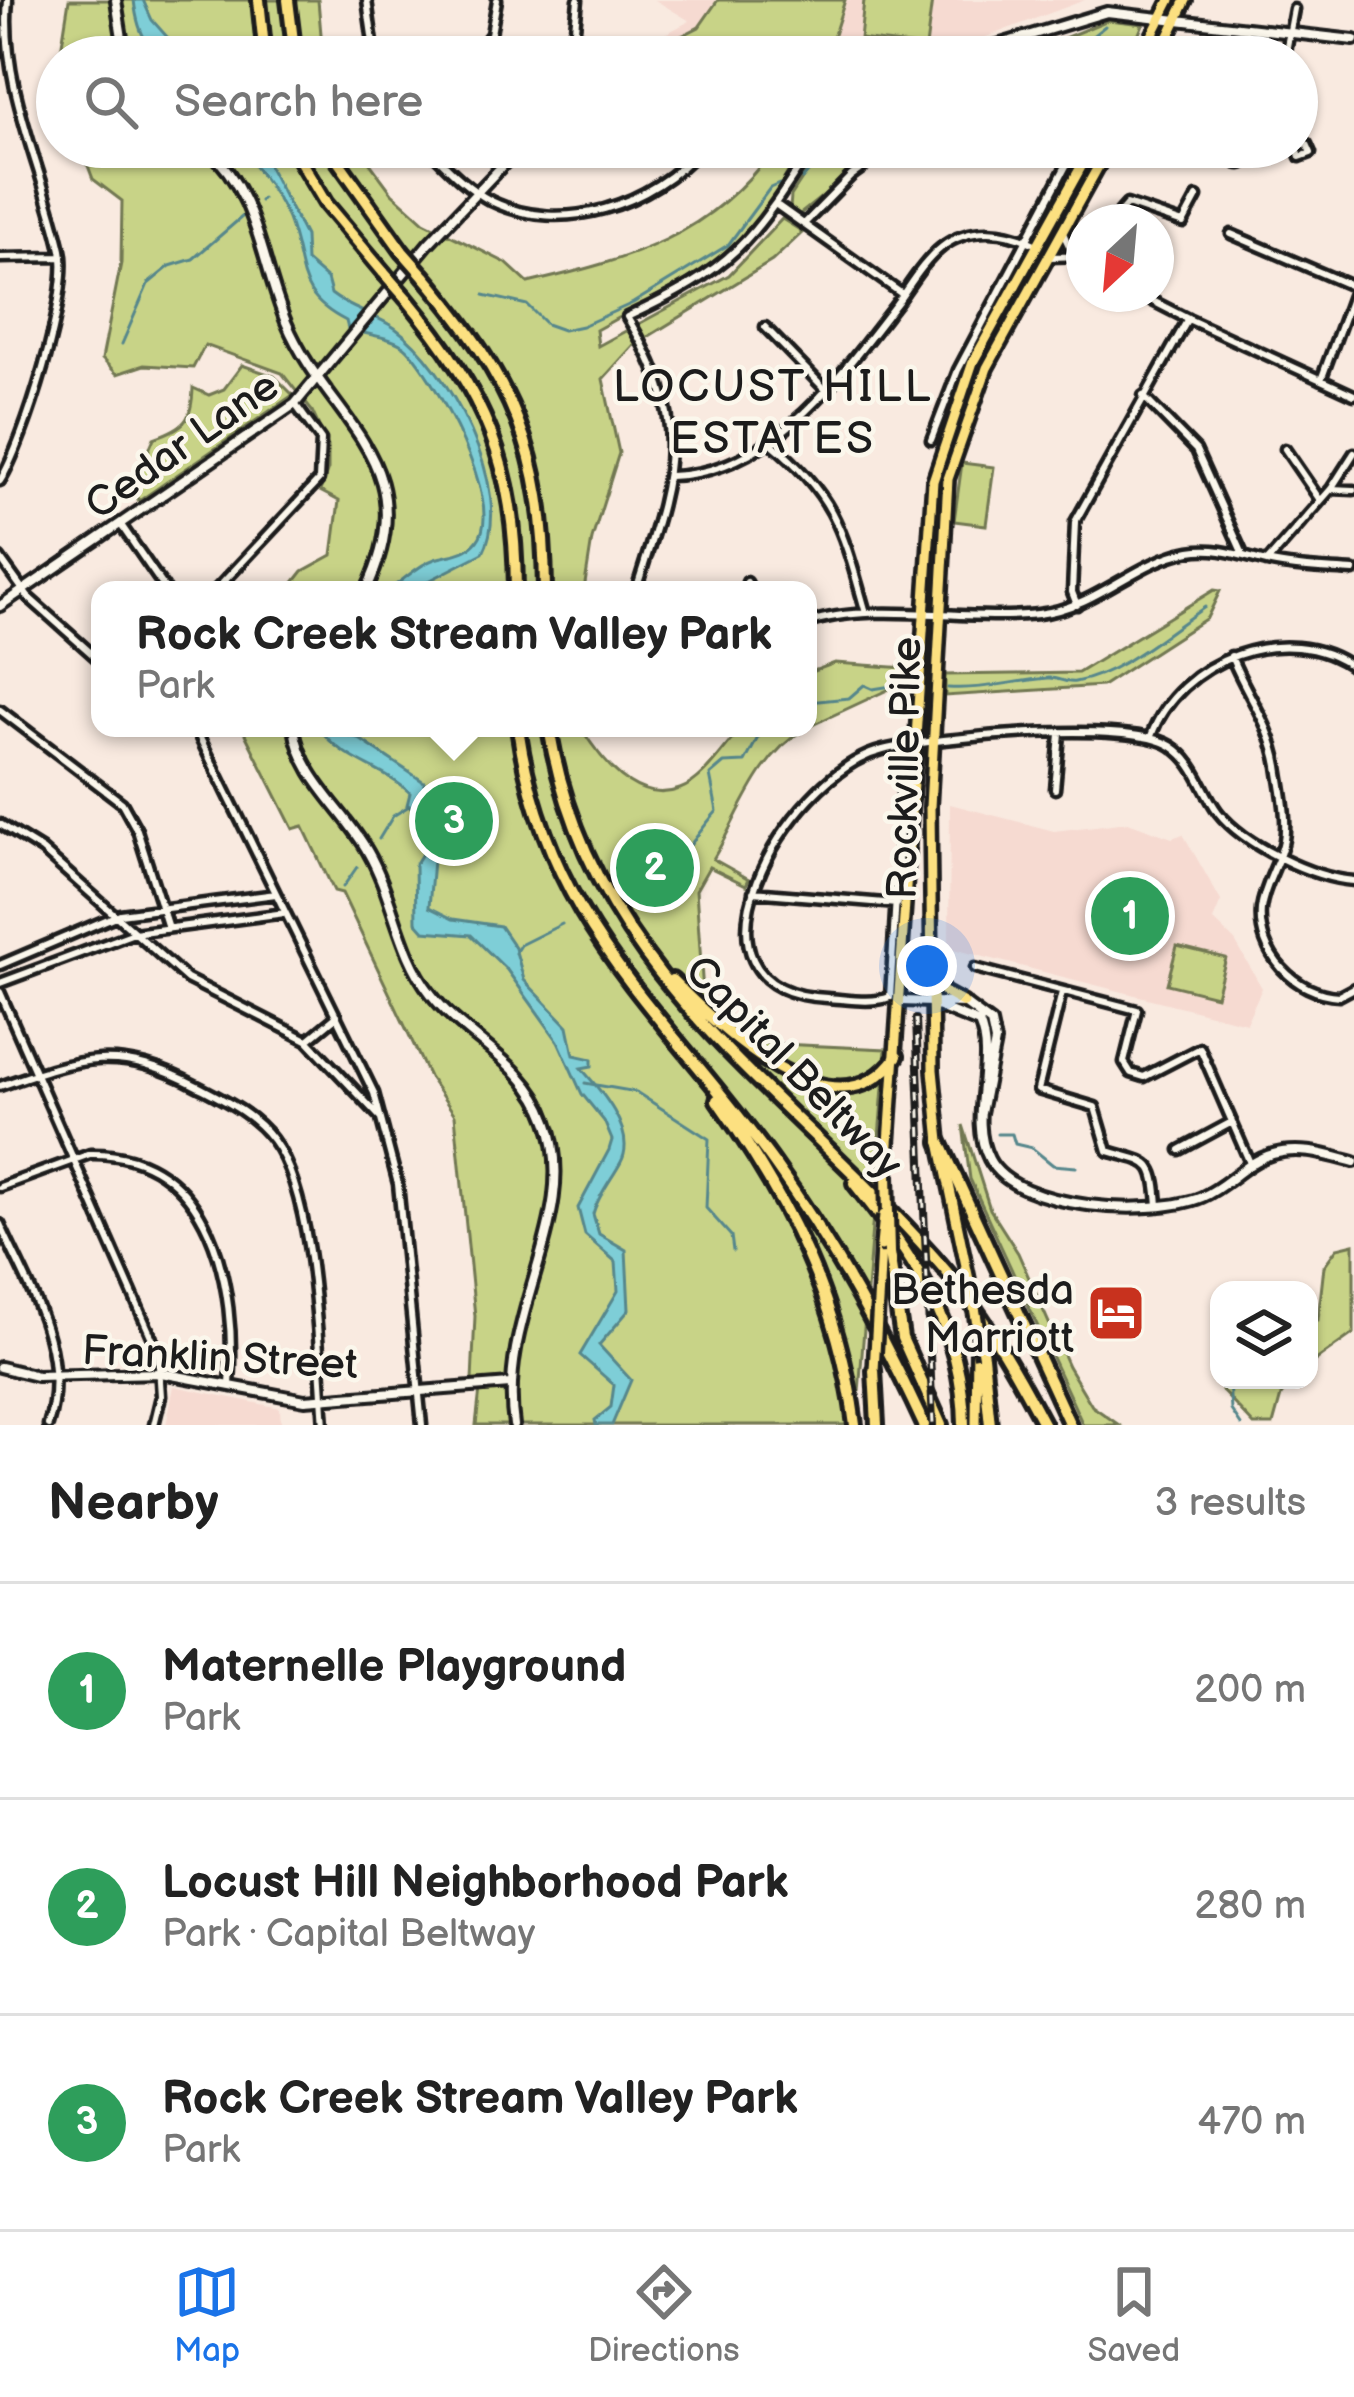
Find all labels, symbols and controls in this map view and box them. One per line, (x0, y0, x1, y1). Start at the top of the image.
search box (36, 36, 1318, 168)
icon: search (78, 69, 144, 135)
text: Search here (174, 75, 423, 130)
north arrow (1066, 204, 1174, 312)
district label: LOCUST HILL ESTATES (613, 360, 933, 467)
street label: Cedar Lane (76, 361, 289, 531)
popup (91, 581, 817, 737)
text: Rock Creek Stream Valley Park (136, 608, 772, 663)
street label: Rockville Pike (878, 636, 933, 900)
text: Park (136, 663, 214, 710)
pin: 3 (415, 776, 493, 866)
pin: 2 (616, 823, 694, 913)
pin: 1 (1091, 871, 1169, 961)
your location (897, 936, 957, 996)
street label: Capital Beltway (674, 946, 912, 1190)
place label: Bethesda Marriott (891, 1266, 1074, 1365)
map controls (1210, 1281, 1318, 1389)
button: layers (1210, 1281, 1318, 1389)
hotel icon: Bethesda Marriott (1085, 1282, 1147, 1344)
street label: Franklin Street (81, 1326, 359, 1391)
text: Nearby (48, 1473, 219, 1534)
text: 3 results (1154, 1480, 1306, 1527)
text: Maternelle Playground (162, 1640, 626, 1695)
text: 1 (79, 1667, 95, 1714)
text: 200 m (1194, 1667, 1306, 1714)
text: Park (162, 1695, 240, 1742)
text: Locust Hill Neighborhood Park (162, 1856, 788, 1911)
text: 2 (75, 1883, 99, 1930)
text: 280 m (1195, 1883, 1306, 1930)
text: Park · Capital Beltway (162, 1911, 535, 1958)
text: Rock Creek Stream Valley Park (162, 2072, 798, 2127)
text: 3 (76, 2099, 98, 2146)
text: 470 m (1197, 2099, 1306, 2146)
text: Park (162, 2127, 240, 2174)
tab: Map (174, 2259, 240, 2371)
tab: Directions (588, 2259, 740, 2371)
tab: Saved (1087, 2259, 1180, 2371)

